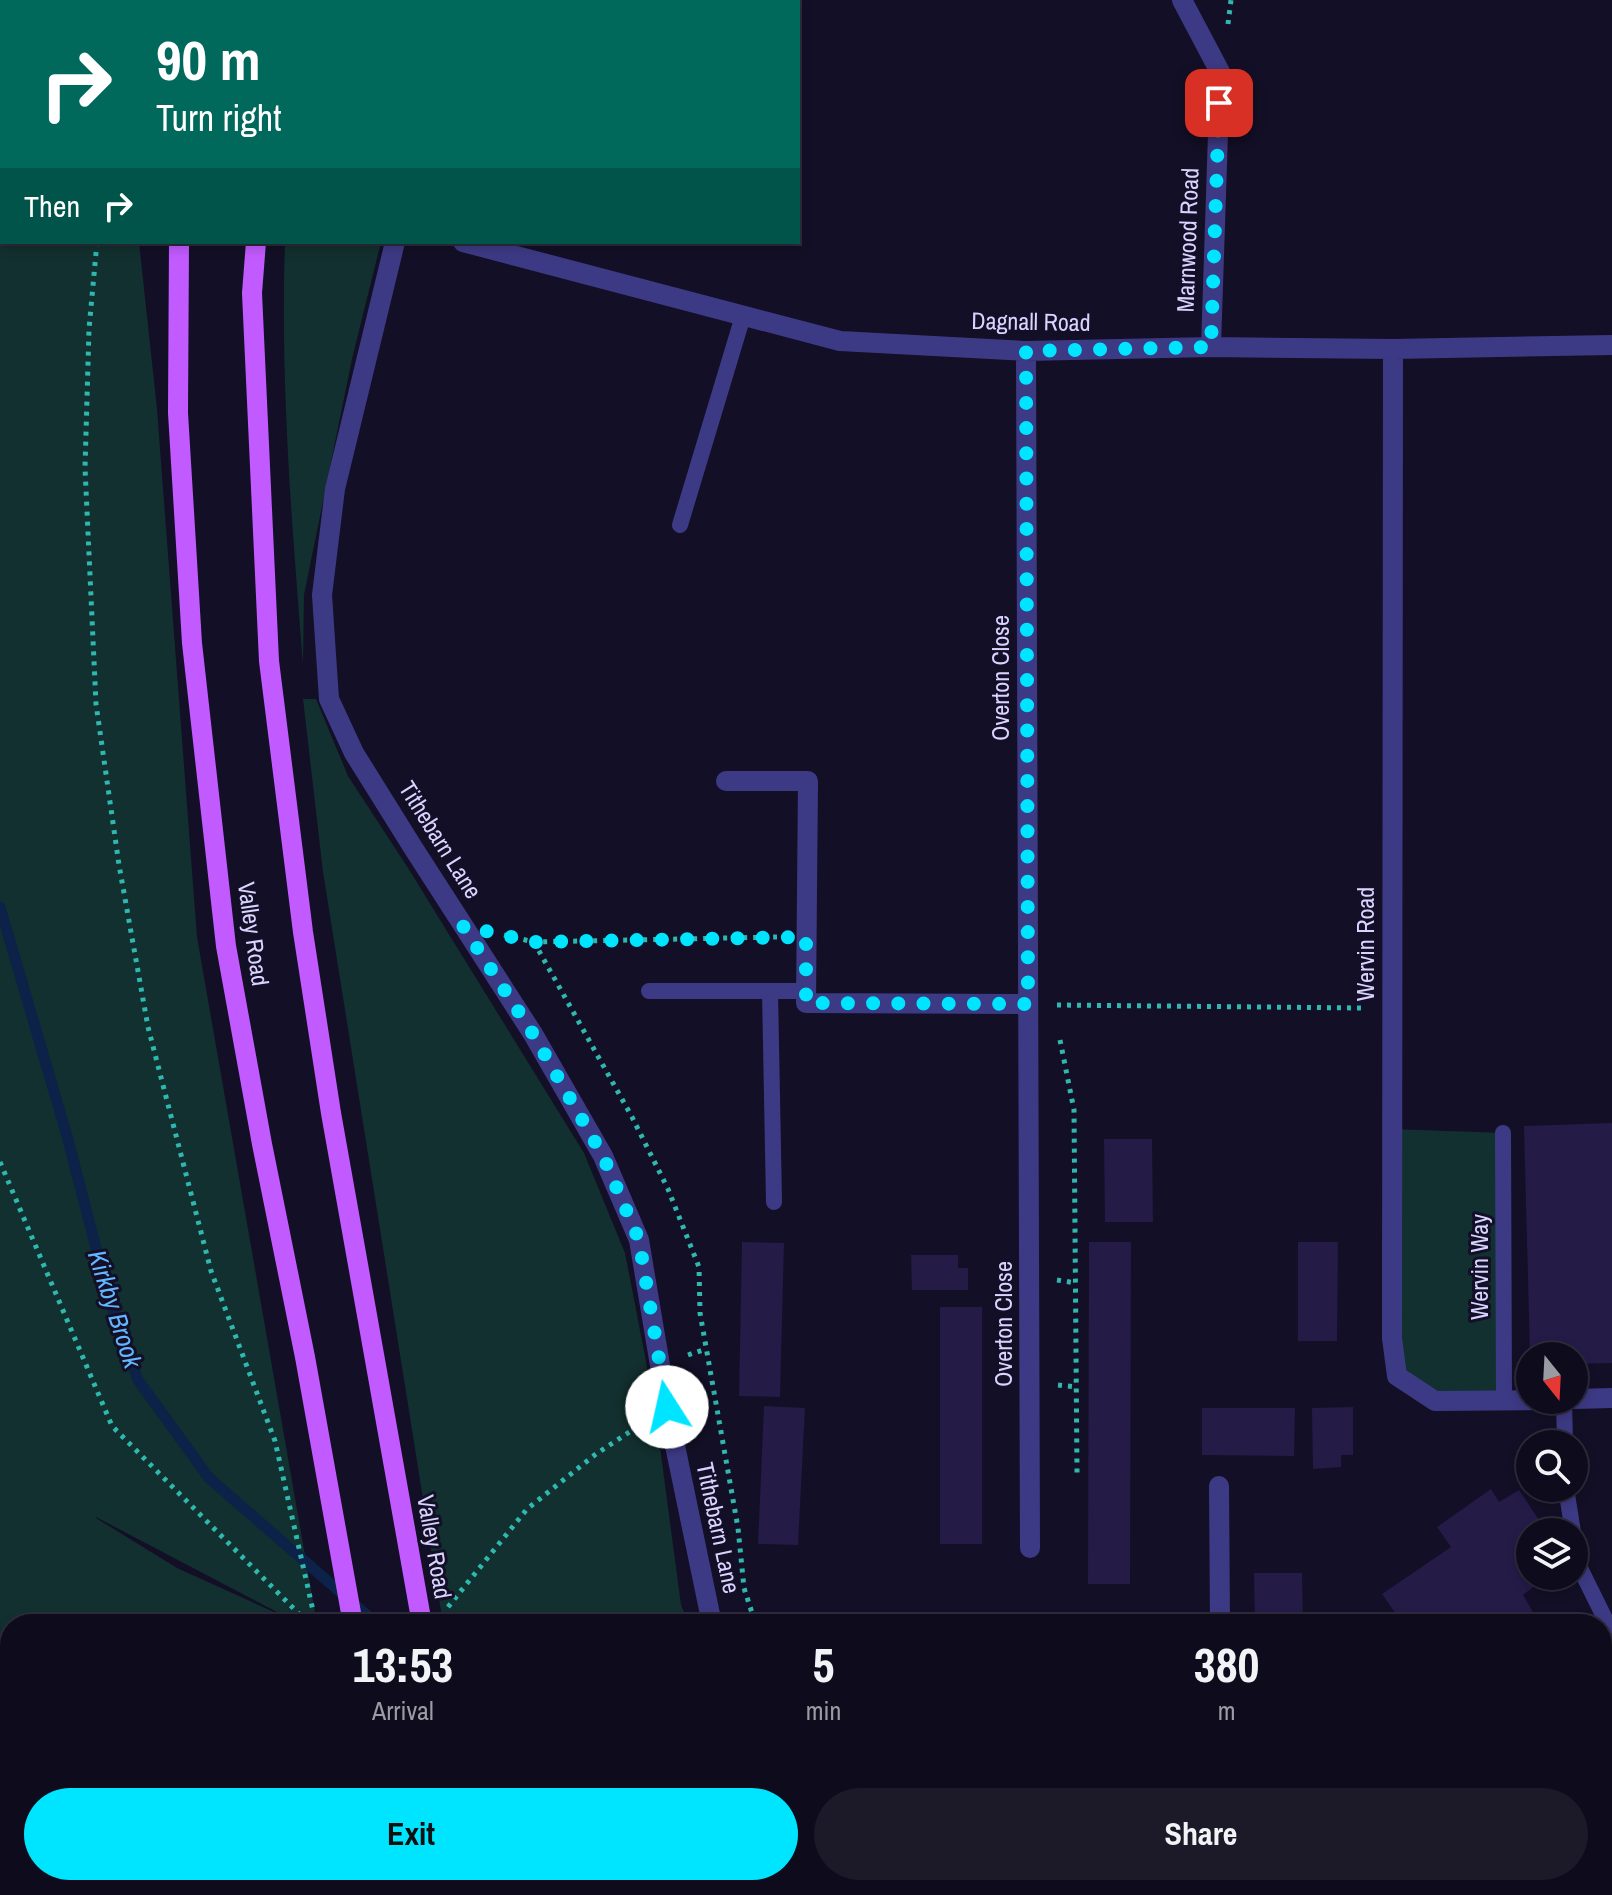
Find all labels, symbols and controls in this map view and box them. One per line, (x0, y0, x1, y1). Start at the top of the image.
text: 90 m (156, 22, 261, 97)
icon: right (24, 32, 128, 136)
pin (1185, 69, 1253, 137)
icon: arrive (1197, 81, 1241, 125)
text: Turn right (156, 94, 281, 142)
street label: Marnwood Road (1168, 167, 1206, 313)
icon: right (96, 184, 140, 228)
text: Then (24, 186, 80, 226)
street label: Dagnall Road (971, 304, 1091, 338)
street label: Overton Close (984, 615, 1016, 741)
street label: Tithebarn Lane (392, 775, 490, 904)
street label: Valley Road (231, 880, 277, 988)
street label: Wervin Road (1349, 887, 1381, 1001)
street label: Wervin Way (1463, 1214, 1495, 1320)
water label: Kirkby Brook (80, 1245, 151, 1374)
street label: Overton Close (987, 1261, 1019, 1387)
north arrow (1516, 1342, 1588, 1414)
map controls (1516, 1342, 1588, 1590)
position arrow (625, 1365, 709, 1449)
button: search (1516, 1430, 1588, 1502)
street label: Tithebarn Lane (689, 1459, 748, 1596)
street label: Valley Road (410, 1493, 460, 1601)
button: layers (1516, 1518, 1588, 1590)
text: 13:53 (353, 1632, 453, 1697)
text: 5 (813, 1632, 834, 1697)
text: 380 (1194, 1632, 1259, 1697)
text: Arrival (372, 1693, 434, 1728)
text: min (806, 1693, 841, 1728)
text: m (1218, 1693, 1236, 1728)
button: Exit (24, 1788, 798, 1880)
button: Share (814, 1788, 1588, 1880)

